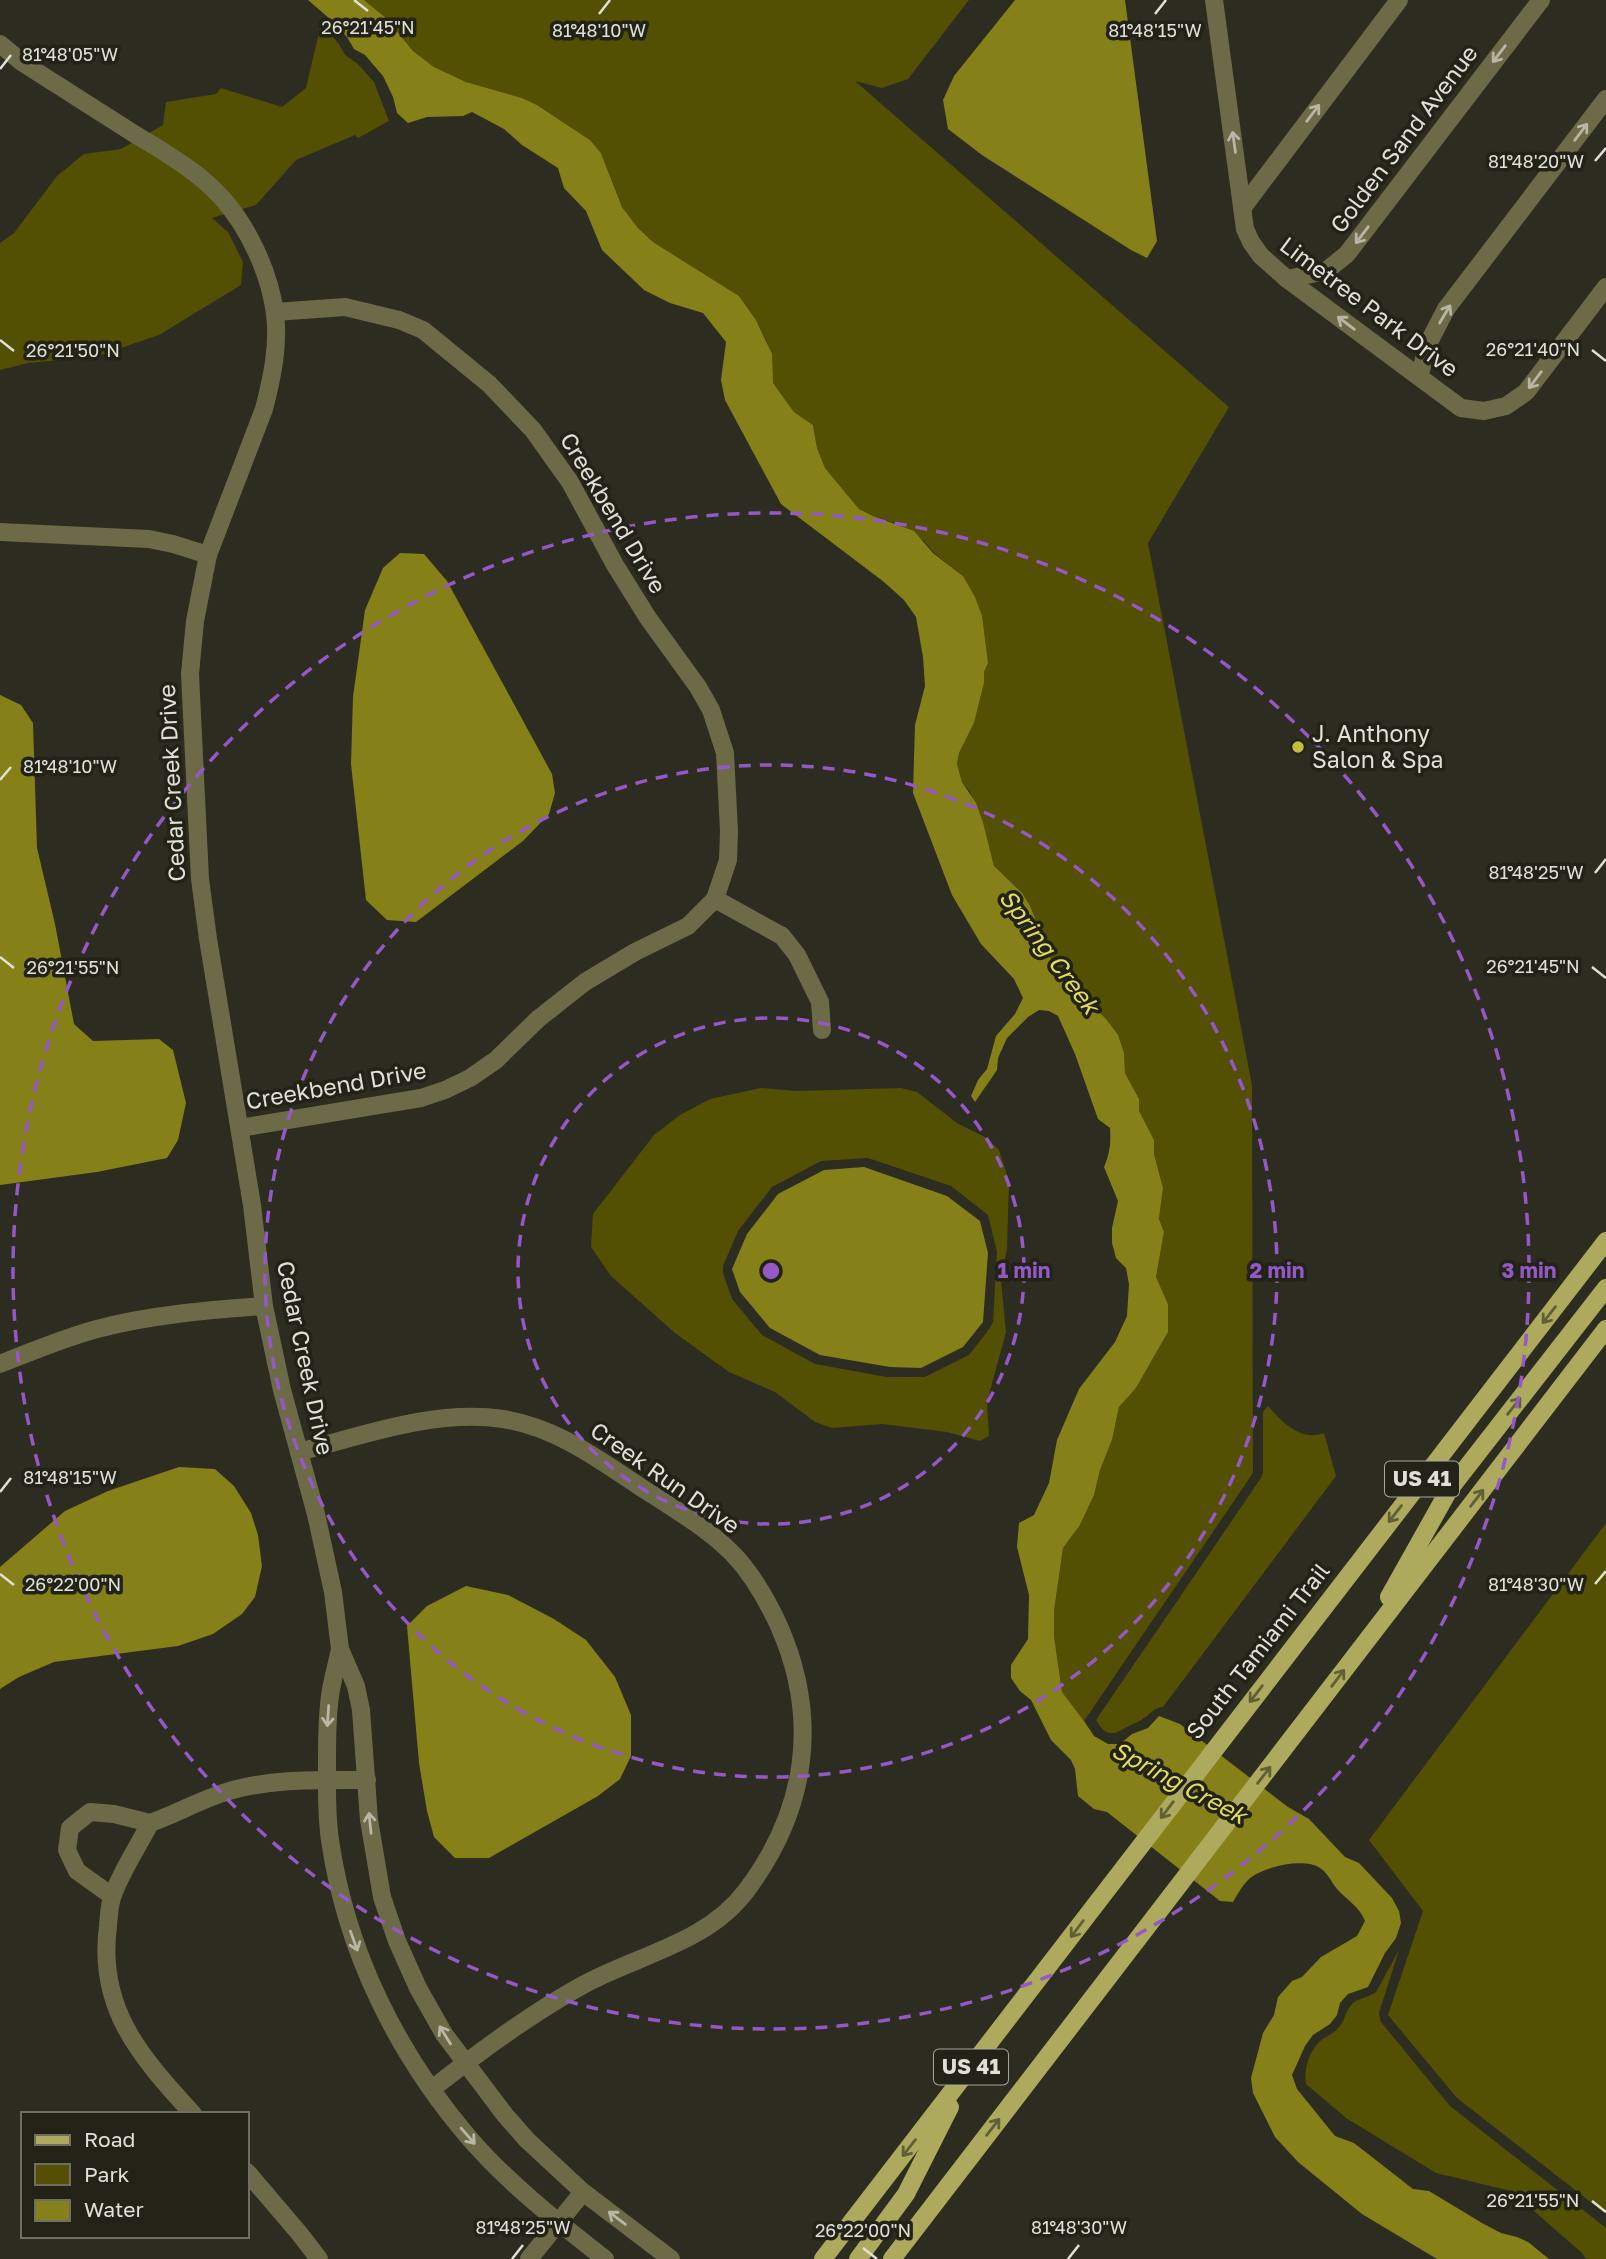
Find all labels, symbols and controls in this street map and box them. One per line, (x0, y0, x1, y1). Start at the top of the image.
text: 26°21'45"N (321, 16, 415, 38)
text: 81°48'10"W (552, 19, 646, 41)
text: 81°48'15"W (1108, 19, 1202, 41)
street label: Golden Sand Avenue (1324, 39, 1483, 238)
text: 81°48'05"W (22, 43, 118, 65)
one-way arrow (1492, 45, 1507, 63)
one-way arrow (1306, 104, 1321, 122)
one-way arrow (1574, 123, 1589, 142)
one-way arrow (1227, 132, 1240, 154)
text: 81°48'20"W (1488, 150, 1584, 172)
one-way arrow (1354, 226, 1369, 244)
street label: Limetree Park Drive (1275, 230, 1464, 382)
one-way arrow (1438, 304, 1452, 324)
one-way arrow (1337, 316, 1356, 331)
text: 26°21'40"N (1486, 338, 1580, 360)
text: 26°21'50"N (26, 339, 120, 361)
one-way arrow (1527, 370, 1542, 388)
street label: Creekbend Drive (555, 427, 673, 598)
street label: Cedar Creek Drive (152, 684, 190, 882)
place label: J. Anthony Salon & Spa (1312, 719, 1444, 773)
marker: J. Anthony Salon & Spa (1290, 739, 1306, 755)
text: 81°48'10"W (23, 755, 117, 777)
text: 81°48'25"W (1488, 861, 1584, 883)
water label: Spring Creek (993, 883, 1108, 1022)
text: 26°21'45"N (1486, 955, 1580, 977)
text: 26°21'55"N (26, 956, 120, 978)
street label: Creekbend Drive (243, 1055, 428, 1115)
text: 1 min (998, 1257, 1050, 1283)
text: 2 min (1250, 1257, 1304, 1283)
text: 3 min (1502, 1257, 1556, 1283)
street label: Cedar Creek Drive (272, 1258, 340, 1457)
centre of rings (759, 1259, 783, 1283)
one-way arrow (1542, 1305, 1557, 1323)
one-way arrow (1507, 1397, 1522, 1416)
street label: Creek Run Drive (586, 1415, 746, 1539)
road number: US 41 (1385, 1462, 1459, 1496)
text: 81°48'15"W (23, 1466, 117, 1488)
one-way arrow (1469, 1489, 1484, 1507)
one-way arrow (1388, 1504, 1403, 1523)
street label: South Tamiami Trail (1180, 1557, 1335, 1744)
text: 26°22'00"N (25, 1573, 121, 1595)
text: 81°48'30"W (1488, 1573, 1584, 1595)
one-way arrow (1331, 1669, 1346, 1688)
one-way arrow (1249, 1684, 1264, 1703)
one-way arrow (322, 1705, 335, 1728)
water label: Spring Creek (1107, 1734, 1254, 1831)
one-way arrow (1256, 1767, 1271, 1785)
one-way arrow (1160, 1801, 1175, 1820)
one-way arrow (363, 1812, 376, 1835)
one-way arrow (1069, 1919, 1084, 1937)
one-way arrow (349, 1929, 361, 1951)
one-way arrow (438, 2026, 452, 2046)
road number: US 41 (934, 2050, 1008, 2084)
legend (21, 2112, 248, 2238)
one-way arrow (985, 2118, 1000, 2137)
text: Road (84, 2126, 135, 2152)
one-way arrow (460, 2127, 476, 2145)
one-way arrow (901, 2138, 916, 2157)
text: Park (84, 2161, 130, 2187)
text: 26°21'55"N (1486, 2189, 1580, 2211)
text: Water (84, 2196, 144, 2222)
one-way arrow (608, 2210, 627, 2225)
text: 81°48'25"W (475, 2216, 571, 2238)
text: 81°48'30"W (1031, 2216, 1127, 2238)
text: 26°22'00"N (815, 2219, 911, 2241)

